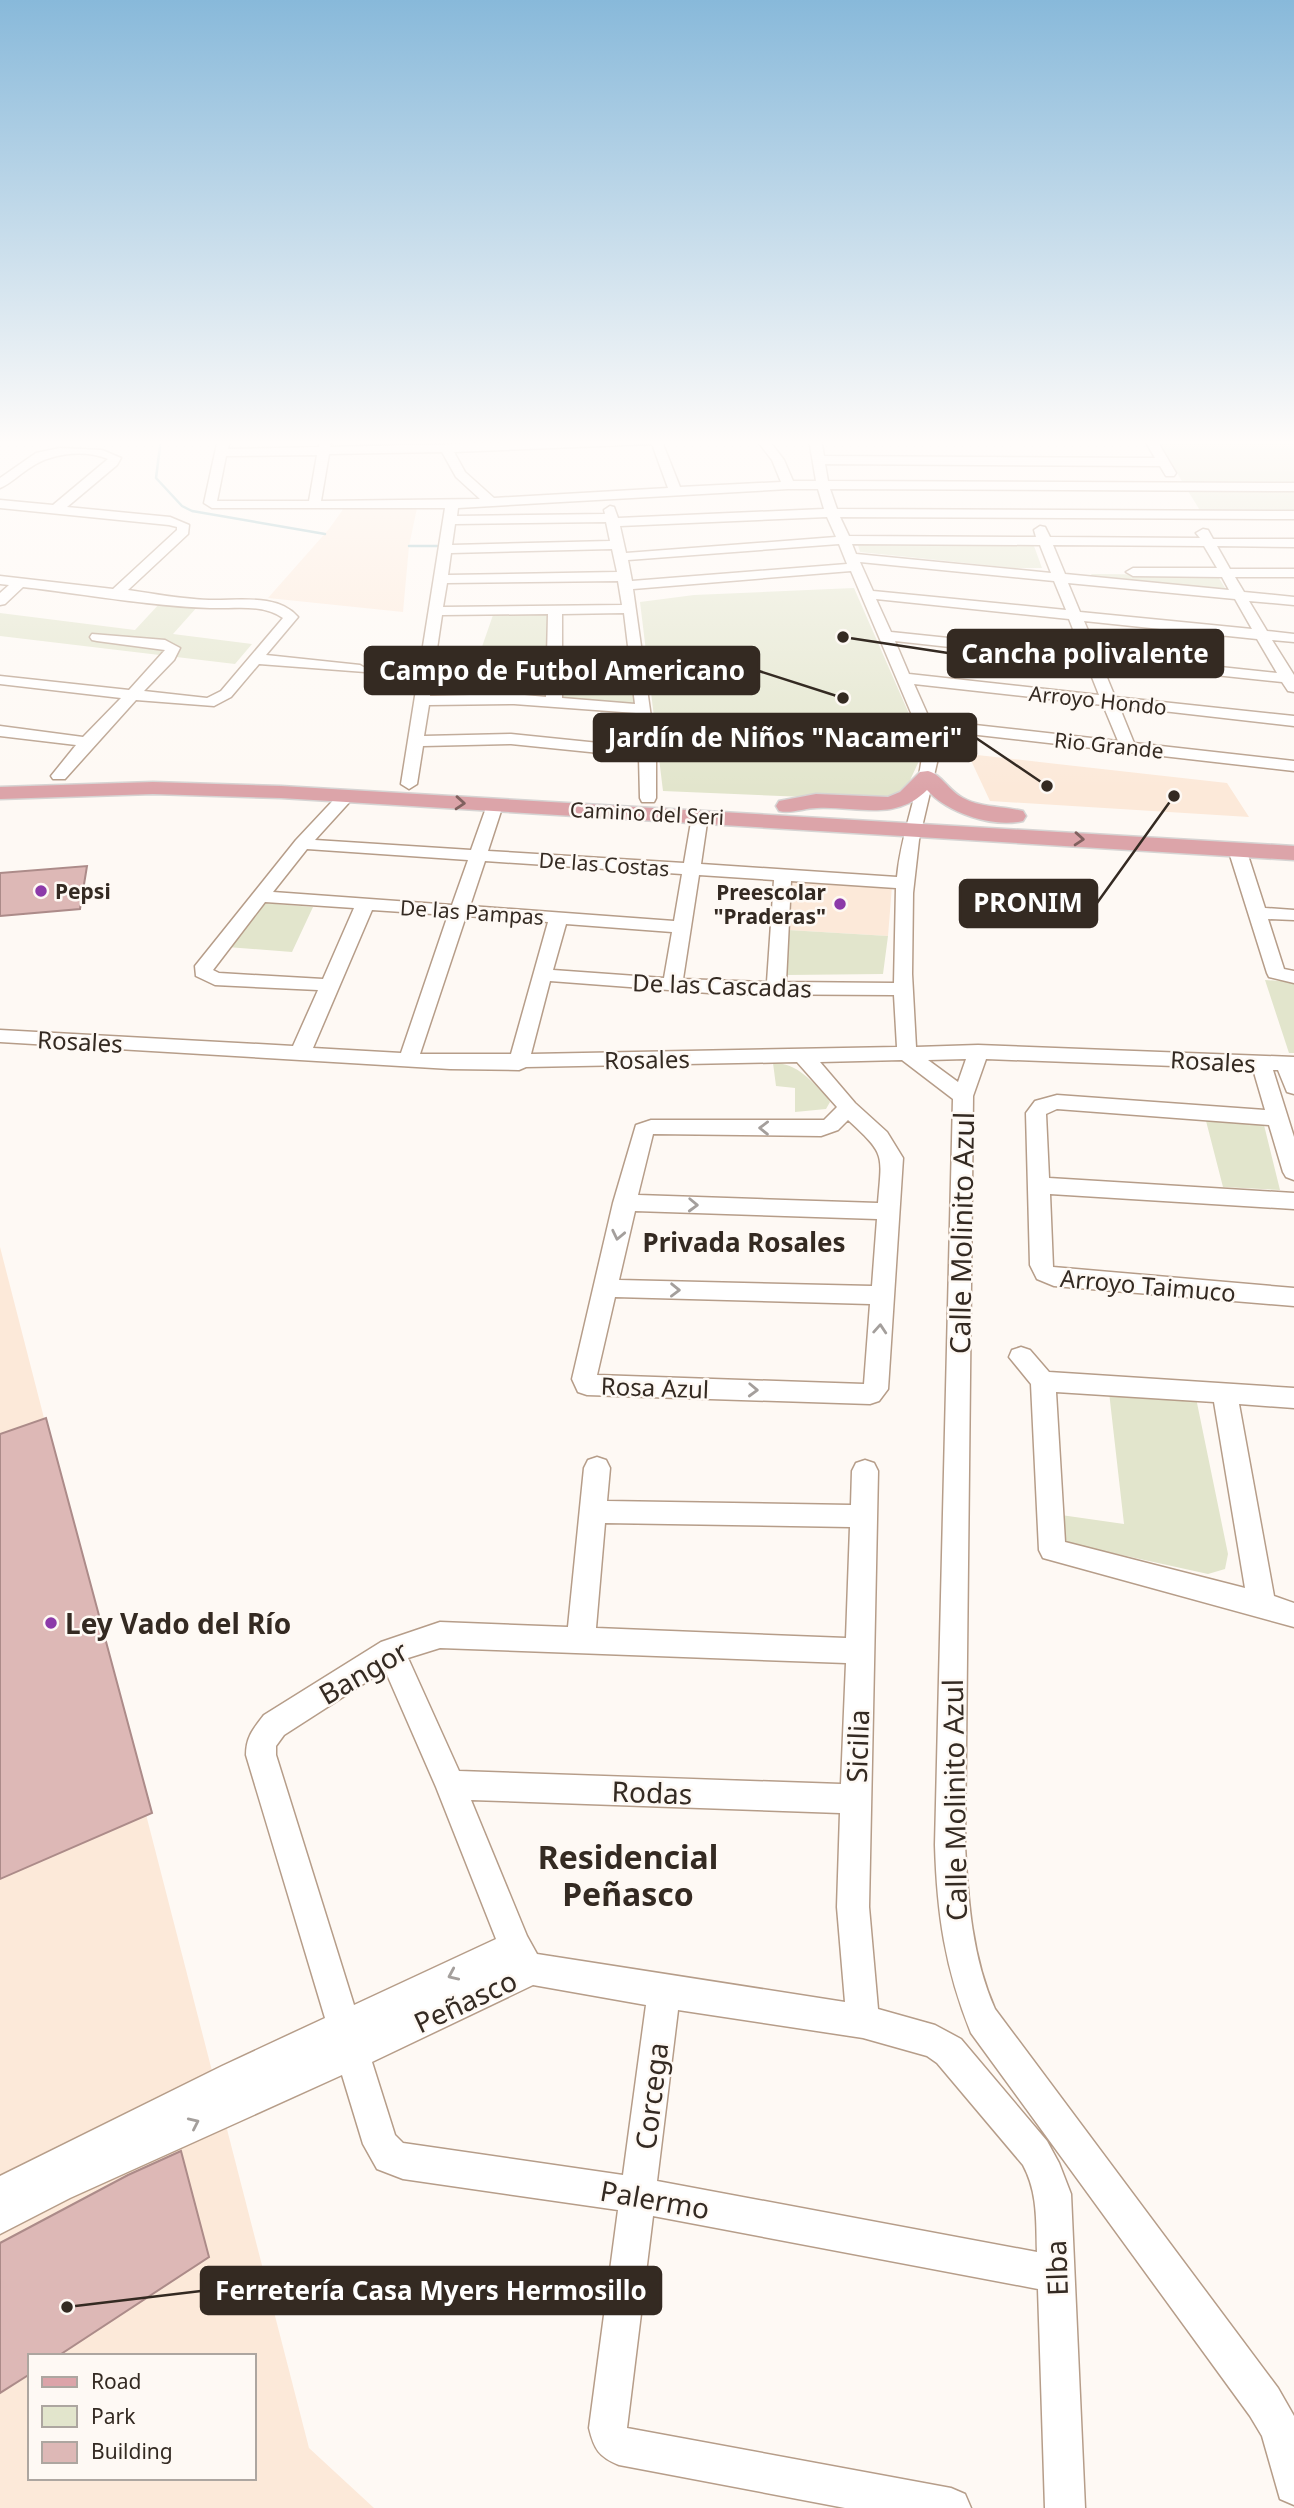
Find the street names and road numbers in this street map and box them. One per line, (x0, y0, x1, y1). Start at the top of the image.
street label: Arroyo Hondo (1028, 679, 1168, 721)
street label: Rio Grande (1053, 725, 1165, 765)
street label: Camino del Seri (569, 795, 725, 831)
street label: De las Costas (538, 845, 670, 883)
street label: De las Pampas (399, 893, 545, 931)
street label: De las Cascadas (632, 965, 812, 1005)
street label: Rosales (36, 1022, 124, 1060)
street label: Rosales (604, 1042, 690, 1076)
street label: Rosales (1169, 1042, 1257, 1080)
street label: Calle Molinito Azul (940, 1112, 982, 1354)
street label: Arroyo Taimuco (1059, 1261, 1237, 1309)
street label: Rosa Azul (600, 1369, 710, 1405)
street label: Bangor (312, 1631, 415, 1713)
street label: Calle Molinito Azul (933, 1679, 975, 1921)
street label: Sicilia (837, 1709, 877, 1783)
street label: Rodas (611, 1772, 693, 1812)
street label: Peñasco (407, 1961, 523, 2041)
street label: Corcega (626, 2040, 676, 2152)
street label: Palermo (597, 2171, 713, 2227)
street label: Elba (1036, 2239, 1076, 2297)

